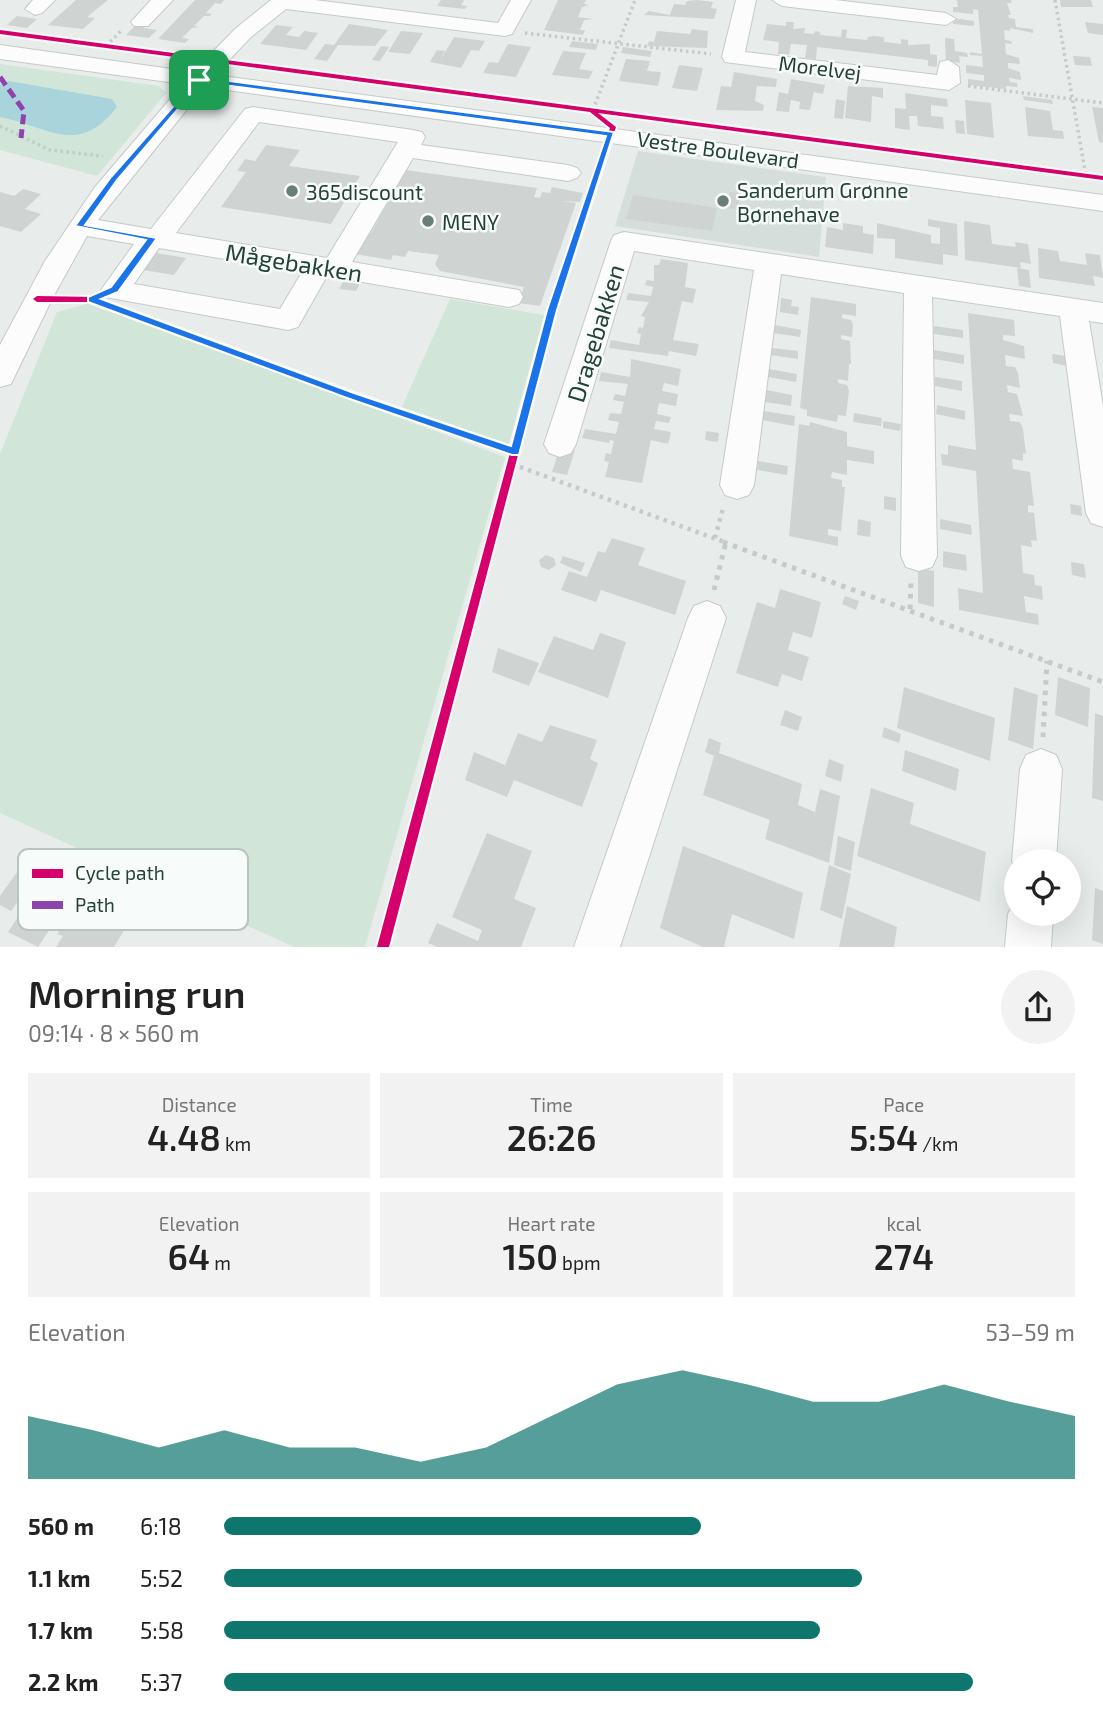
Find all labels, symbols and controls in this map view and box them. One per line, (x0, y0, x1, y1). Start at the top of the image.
pin (169, 50, 229, 110)
street label: Morelvej (777, 50, 863, 85)
icon: arrive (180, 61, 218, 99)
street label: Vestre Boulevard (635, 125, 801, 173)
place label: Sanderum Grønne Børnehave (737, 177, 909, 226)
place label: 365discount (306, 179, 423, 204)
marker: 365discount (284, 183, 300, 199)
marker: Sanderum Grønne Børnehave (715, 193, 731, 209)
place label: MENY (442, 209, 499, 234)
marker: MENY (420, 213, 436, 229)
street label: Mågebakken (223, 237, 365, 287)
street label: Dragebakken (560, 261, 630, 405)
legend (18, 849, 248, 930)
map controls (1004, 849, 1081, 926)
button: locate (1004, 849, 1081, 926)
text: Cycle path (75, 861, 165, 884)
text: Path (75, 893, 115, 916)
text: Morning run (28, 970, 246, 1016)
button: share (1001, 970, 1075, 1044)
text: 09:14 · 8 × 560 m (28, 1019, 199, 1047)
text: Distance (162, 1093, 237, 1116)
text: Time (530, 1093, 573, 1116)
text: Pace (883, 1093, 924, 1116)
text: 4.48 (147, 1116, 221, 1158)
text: 26:26 (507, 1116, 596, 1158)
text: 5:54 (849, 1116, 918, 1158)
text: km (221, 1132, 251, 1155)
text: /km (918, 1132, 958, 1155)
text: Elevation (159, 1212, 239, 1235)
text: Heart rate (508, 1212, 595, 1235)
text: kcal (886, 1212, 921, 1235)
text: 64 (168, 1235, 210, 1277)
text: 150 (502, 1235, 558, 1277)
text: 274 (874, 1235, 934, 1277)
text: m (210, 1251, 231, 1274)
text: bpm (558, 1251, 601, 1274)
text: Elevation (28, 1318, 126, 1346)
text: 53–59 m (986, 1318, 1075, 1346)
text: 560 m (28, 1512, 94, 1540)
text: 6:18 (140, 1512, 182, 1540)
text: 1.1 km (28, 1564, 91, 1592)
text: 5:52 (140, 1564, 183, 1592)
text: 1.7 km (28, 1616, 93, 1644)
text: 5:58 (140, 1616, 184, 1644)
text: 2.2 km (28, 1668, 98, 1696)
text: 5:37 (140, 1668, 182, 1696)

